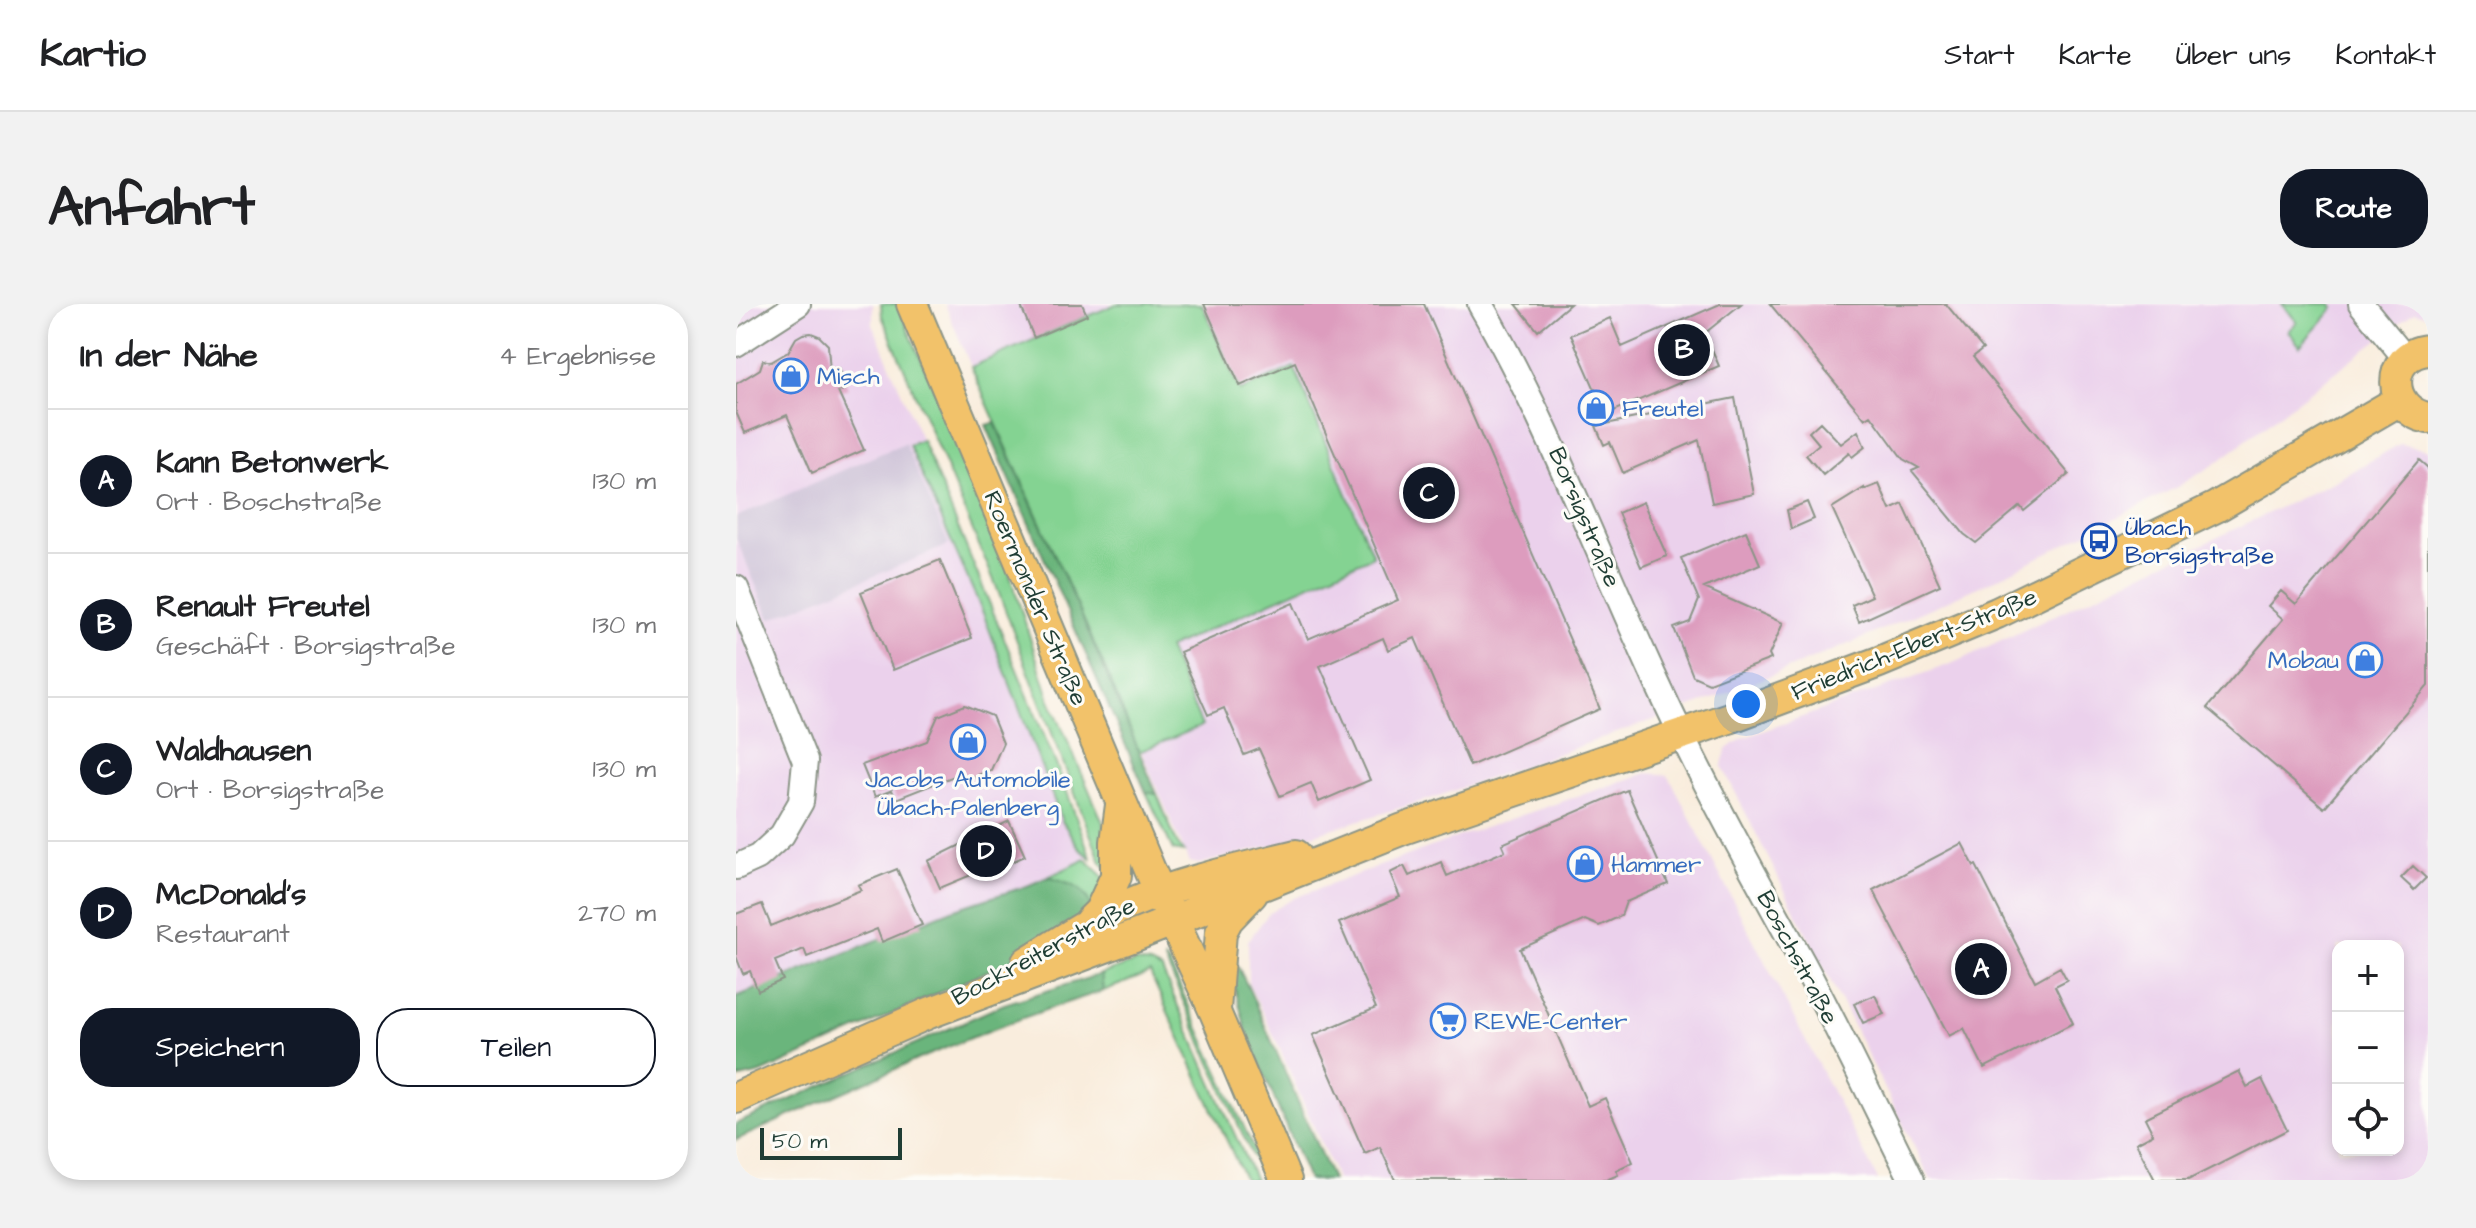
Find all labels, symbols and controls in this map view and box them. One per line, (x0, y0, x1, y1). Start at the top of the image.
text: Kartio (40, 29, 146, 81)
text: Start (1944, 36, 2015, 75)
text: Karte (2059, 36, 2132, 75)
text: Über uns (2176, 36, 2291, 75)
text: Kontakt (2335, 36, 2436, 75)
text: Anfahrt (48, 169, 255, 247)
button: Route (2280, 169, 2428, 248)
pin: B (1658, 320, 1710, 380)
text: In der Nähe (80, 332, 258, 380)
text: 4 Ergebnisse (499, 338, 656, 374)
shop icon: Misch (772, 357, 810, 395)
place label: Misch (817, 360, 880, 394)
shop icon: Freutel (1577, 389, 1615, 427)
place label: Freutel (1622, 392, 1704, 426)
text: Kann Betonwerk (156, 442, 388, 484)
street label: Borsigstraße (1538, 442, 1629, 593)
text: A (98, 463, 114, 499)
text: 130 m (592, 463, 656, 499)
pin: C (1403, 463, 1455, 523)
text: Ort · Boschstraße (156, 484, 382, 520)
street label: Roermonder Straße (975, 486, 1096, 711)
place label: Übach Borsigstraße (2125, 511, 2274, 574)
bus stop icon: Übach Borsigstraße (2080, 522, 2118, 560)
street label: Friedrich-Ebert-Straße (1787, 580, 2042, 710)
text: Renault Freutel (156, 586, 370, 628)
text: B (97, 607, 115, 643)
text: 130 m (592, 607, 656, 643)
text: Geschäft · Borsigstraße (156, 628, 456, 664)
shop icon: Mobau (2346, 641, 2384, 679)
place label: Mobau (2268, 644, 2339, 678)
your location (1726, 684, 1766, 724)
shop icon: Jacobs Automobile Übach-Palenberg (949, 723, 987, 761)
text: Waldhausen (156, 730, 311, 772)
text: C (97, 751, 115, 787)
text: 130 m (592, 751, 656, 787)
place label: Jacobs Automobile Übach-Palenberg (865, 763, 1071, 826)
text: Ort · Borsigstraße (156, 772, 384, 808)
pin: D (960, 821, 1012, 881)
shop icon: Hammer (1566, 845, 1604, 883)
place label: Hammer (1611, 848, 1701, 882)
text: McDonald's (156, 874, 306, 916)
street label: Boschstraße (1748, 885, 1847, 1030)
street label: Bockreiterstraße (946, 889, 1141, 1015)
text: D (98, 895, 114, 931)
text: 270 m (578, 895, 656, 931)
text: Restaurant (156, 916, 290, 952)
pin: A (1955, 939, 2007, 999)
map controls (2332, 940, 2404, 1156)
button: + (2332, 940, 2404, 1012)
supermarket icon: REWE-Center (1429, 1002, 1467, 1040)
place label: REWE-Center (1474, 1005, 1627, 1039)
button: Speichern (80, 1008, 360, 1087)
button: Teilen (376, 1008, 656, 1087)
button: − (2332, 1012, 2404, 1084)
button: locate (2332, 1084, 2404, 1156)
scale bar (760, 1124, 902, 1160)
text: 50 m (772, 1126, 827, 1157)

